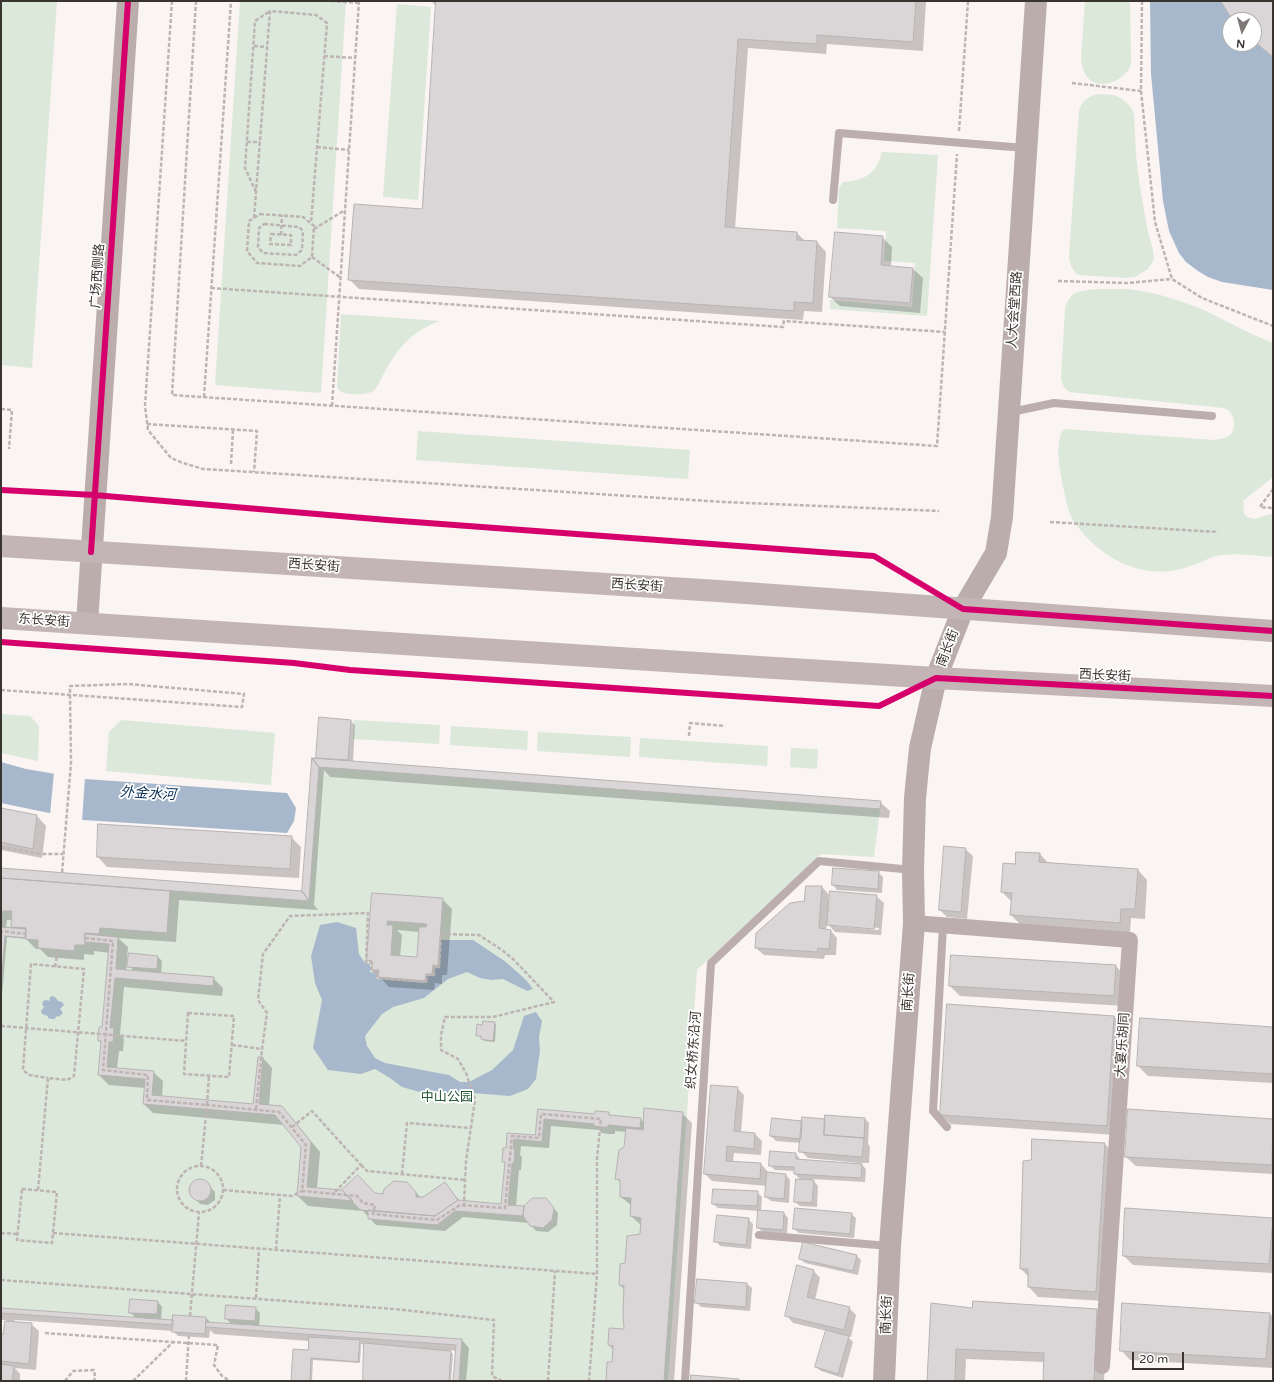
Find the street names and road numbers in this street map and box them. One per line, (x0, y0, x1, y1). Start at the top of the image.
street label: 广场西侧路 (88, 243, 108, 309)
street label: 人大会堂西路 (1004, 271, 1026, 349)
street label: 西长安街 (288, 556, 340, 576)
street label: 西长安街 (611, 576, 663, 596)
street label: 东长安街 (18, 611, 70, 631)
street label: 南长街 (934, 627, 962, 669)
street label: 西长安街 (1079, 667, 1131, 685)
street label: 南长街 (900, 972, 918, 1012)
street label: 织女桥东沿河 (683, 1011, 705, 1089)
street label: 大宴乐胡同 (1113, 1012, 1133, 1078)
street label: 南长街 (879, 1295, 895, 1335)

